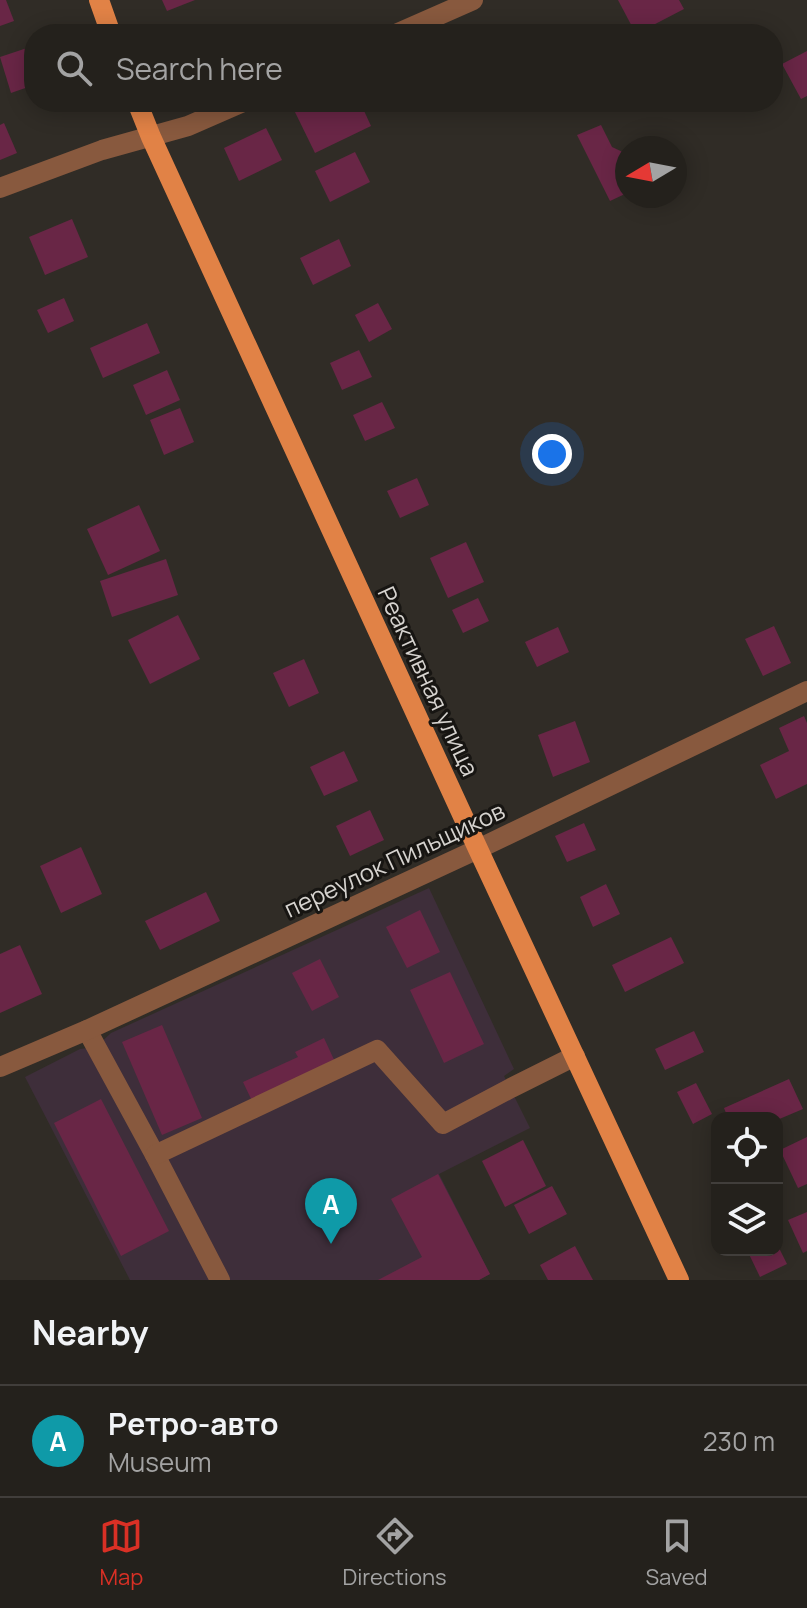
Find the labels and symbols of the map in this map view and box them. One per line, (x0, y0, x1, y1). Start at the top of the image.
north arrow (615, 136, 687, 208)
your location (532, 434, 572, 474)
street label: Реактивная улица (371, 581, 487, 781)
street label: переулок Пильщиков (278, 793, 510, 925)
pin: A (305, 1178, 357, 1244)

